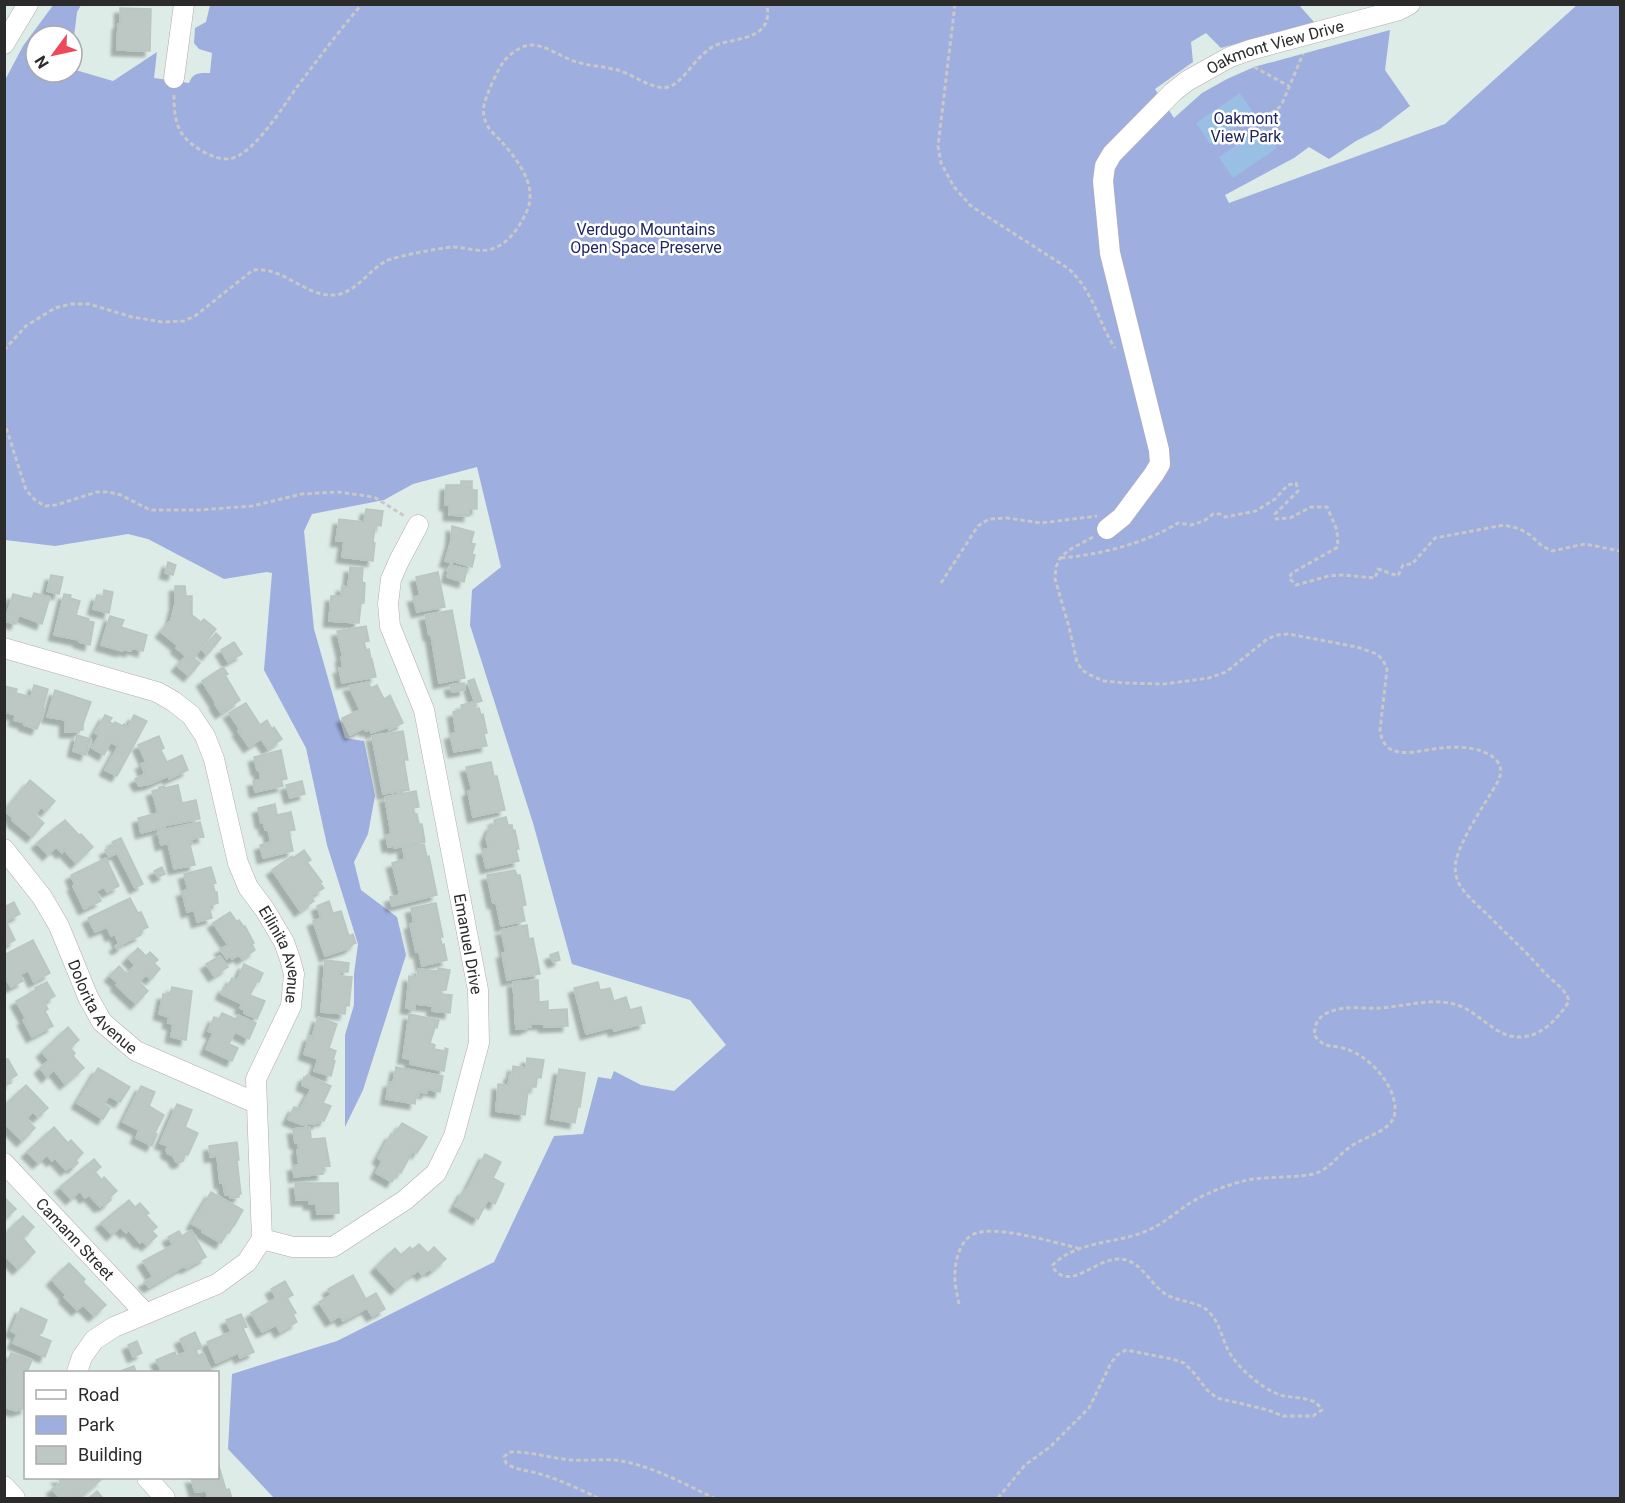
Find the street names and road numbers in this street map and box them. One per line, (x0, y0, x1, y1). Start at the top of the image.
street label: Oakmont View Drive (1203, 16, 1346, 78)
street label: Emanuel Drive (450, 892, 486, 996)
street label: Eilinita Avenue (255, 902, 304, 1004)
street label: Dolorita Avenue (64, 957, 142, 1058)
street label: Camann Street (32, 1194, 118, 1284)

